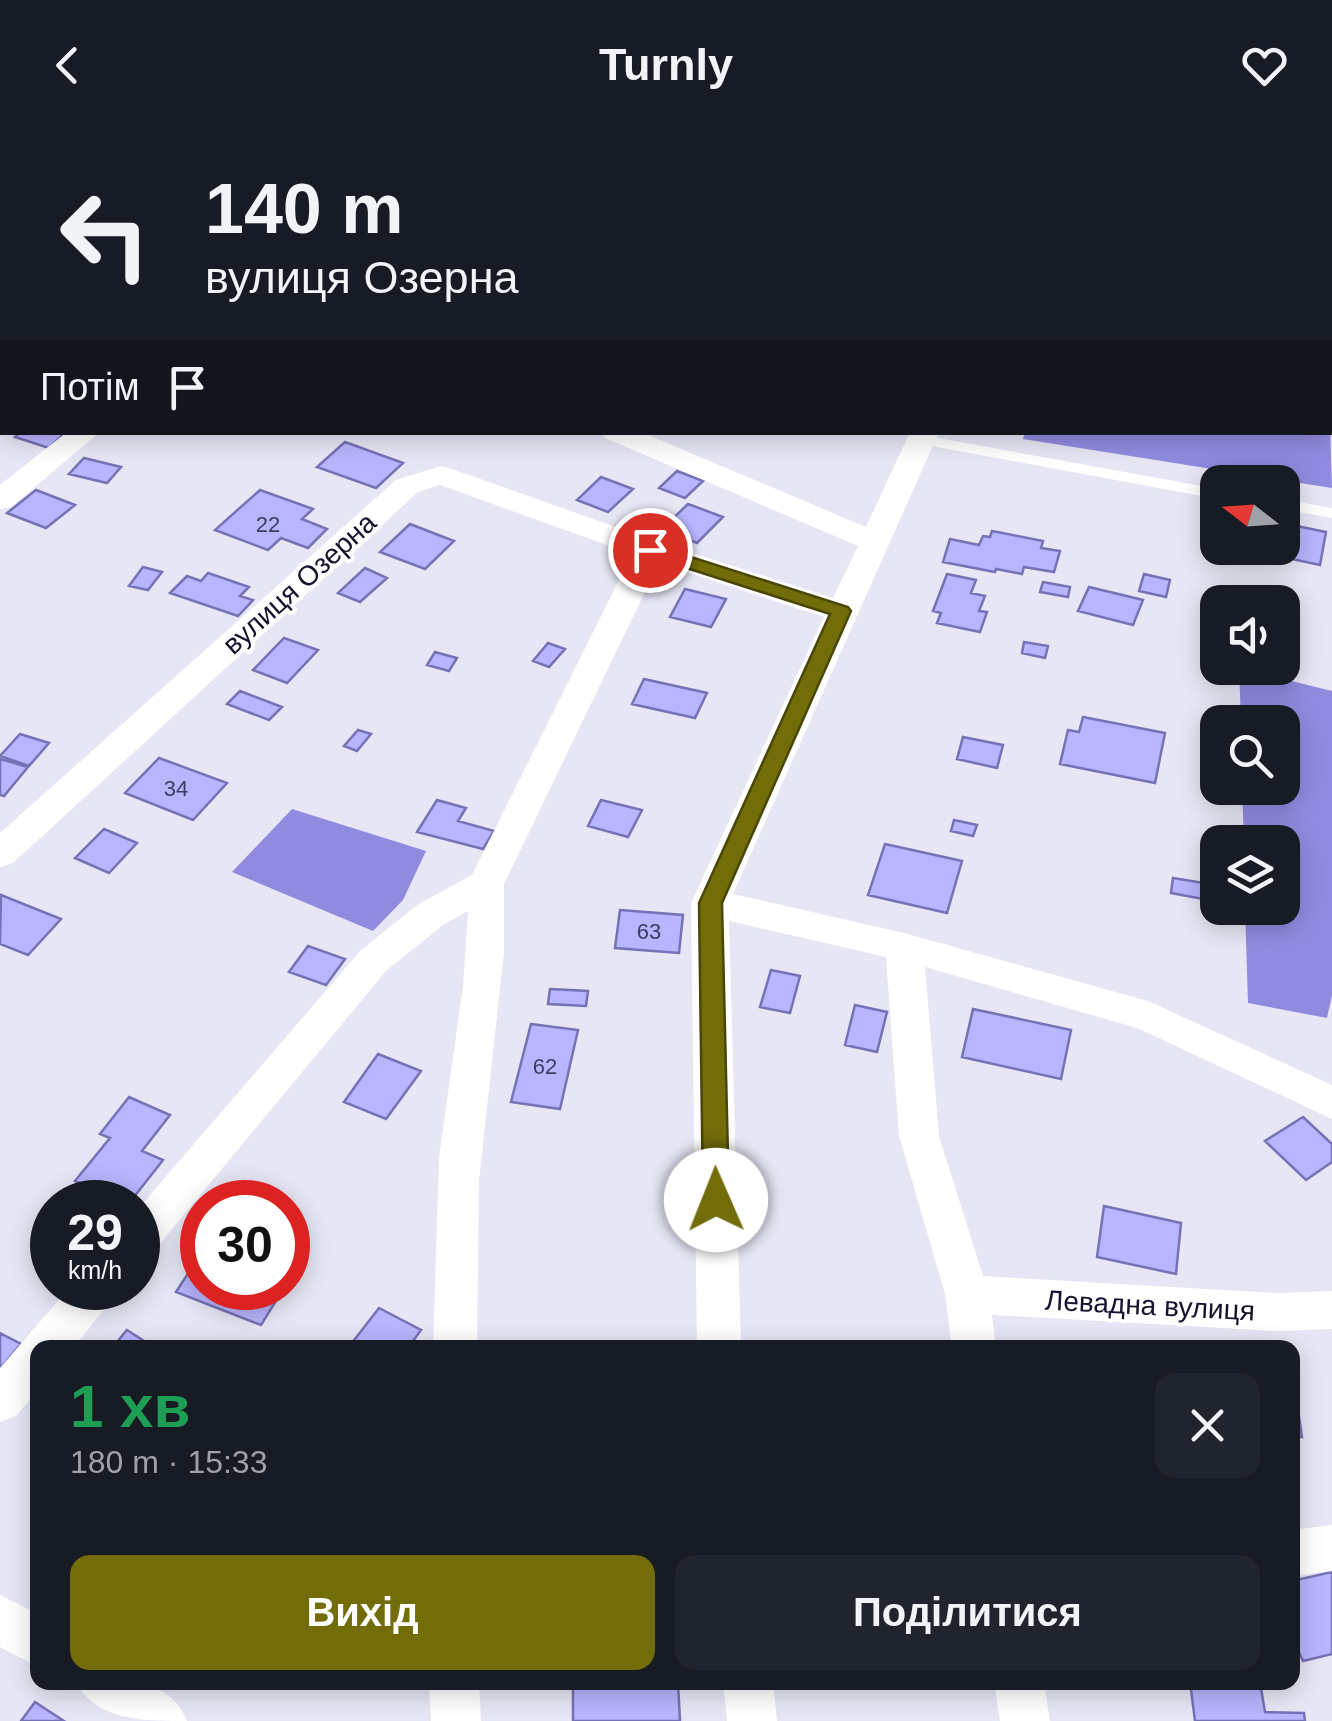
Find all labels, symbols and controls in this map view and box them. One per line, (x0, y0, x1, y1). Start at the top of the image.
icon: back (40, 38, 95, 93)
icon: heart (1237, 38, 1292, 93)
text: Turnly (599, 39, 733, 90)
icon: left (40, 170, 170, 300)
text: 140 m (205, 170, 403, 248)
text: вулиця Озерна (205, 252, 519, 303)
icon: arrive (160, 360, 215, 415)
text: Потім (40, 366, 140, 408)
north arrow (1200, 465, 1300, 565)
map controls (1200, 465, 1300, 925)
street label: вулиця Озерна (216, 506, 383, 660)
pin (608, 508, 693, 593)
house number: 22 (256, 512, 280, 537)
icon: arrive (623, 523, 678, 578)
button: sound (1200, 585, 1300, 685)
button: search (1200, 705, 1300, 805)
house number: 34 (164, 776, 188, 801)
button: layers (1200, 825, 1300, 925)
house number: 63 (637, 919, 661, 944)
house number: 62 (533, 1054, 557, 1079)
position arrow (664, 1148, 768, 1252)
speed limit sign: 30 (180, 1180, 310, 1310)
text: 29 (67, 1205, 123, 1261)
text: km/h (68, 1256, 122, 1284)
street label: Левадна вулиця (1044, 1285, 1256, 1326)
text: 1 хв (70, 1373, 190, 1440)
button: close (1155, 1373, 1260, 1478)
text: 180 m · 15:33 (70, 1444, 267, 1480)
button: Вихід (70, 1555, 655, 1670)
button: Поділитися (675, 1555, 1260, 1670)

